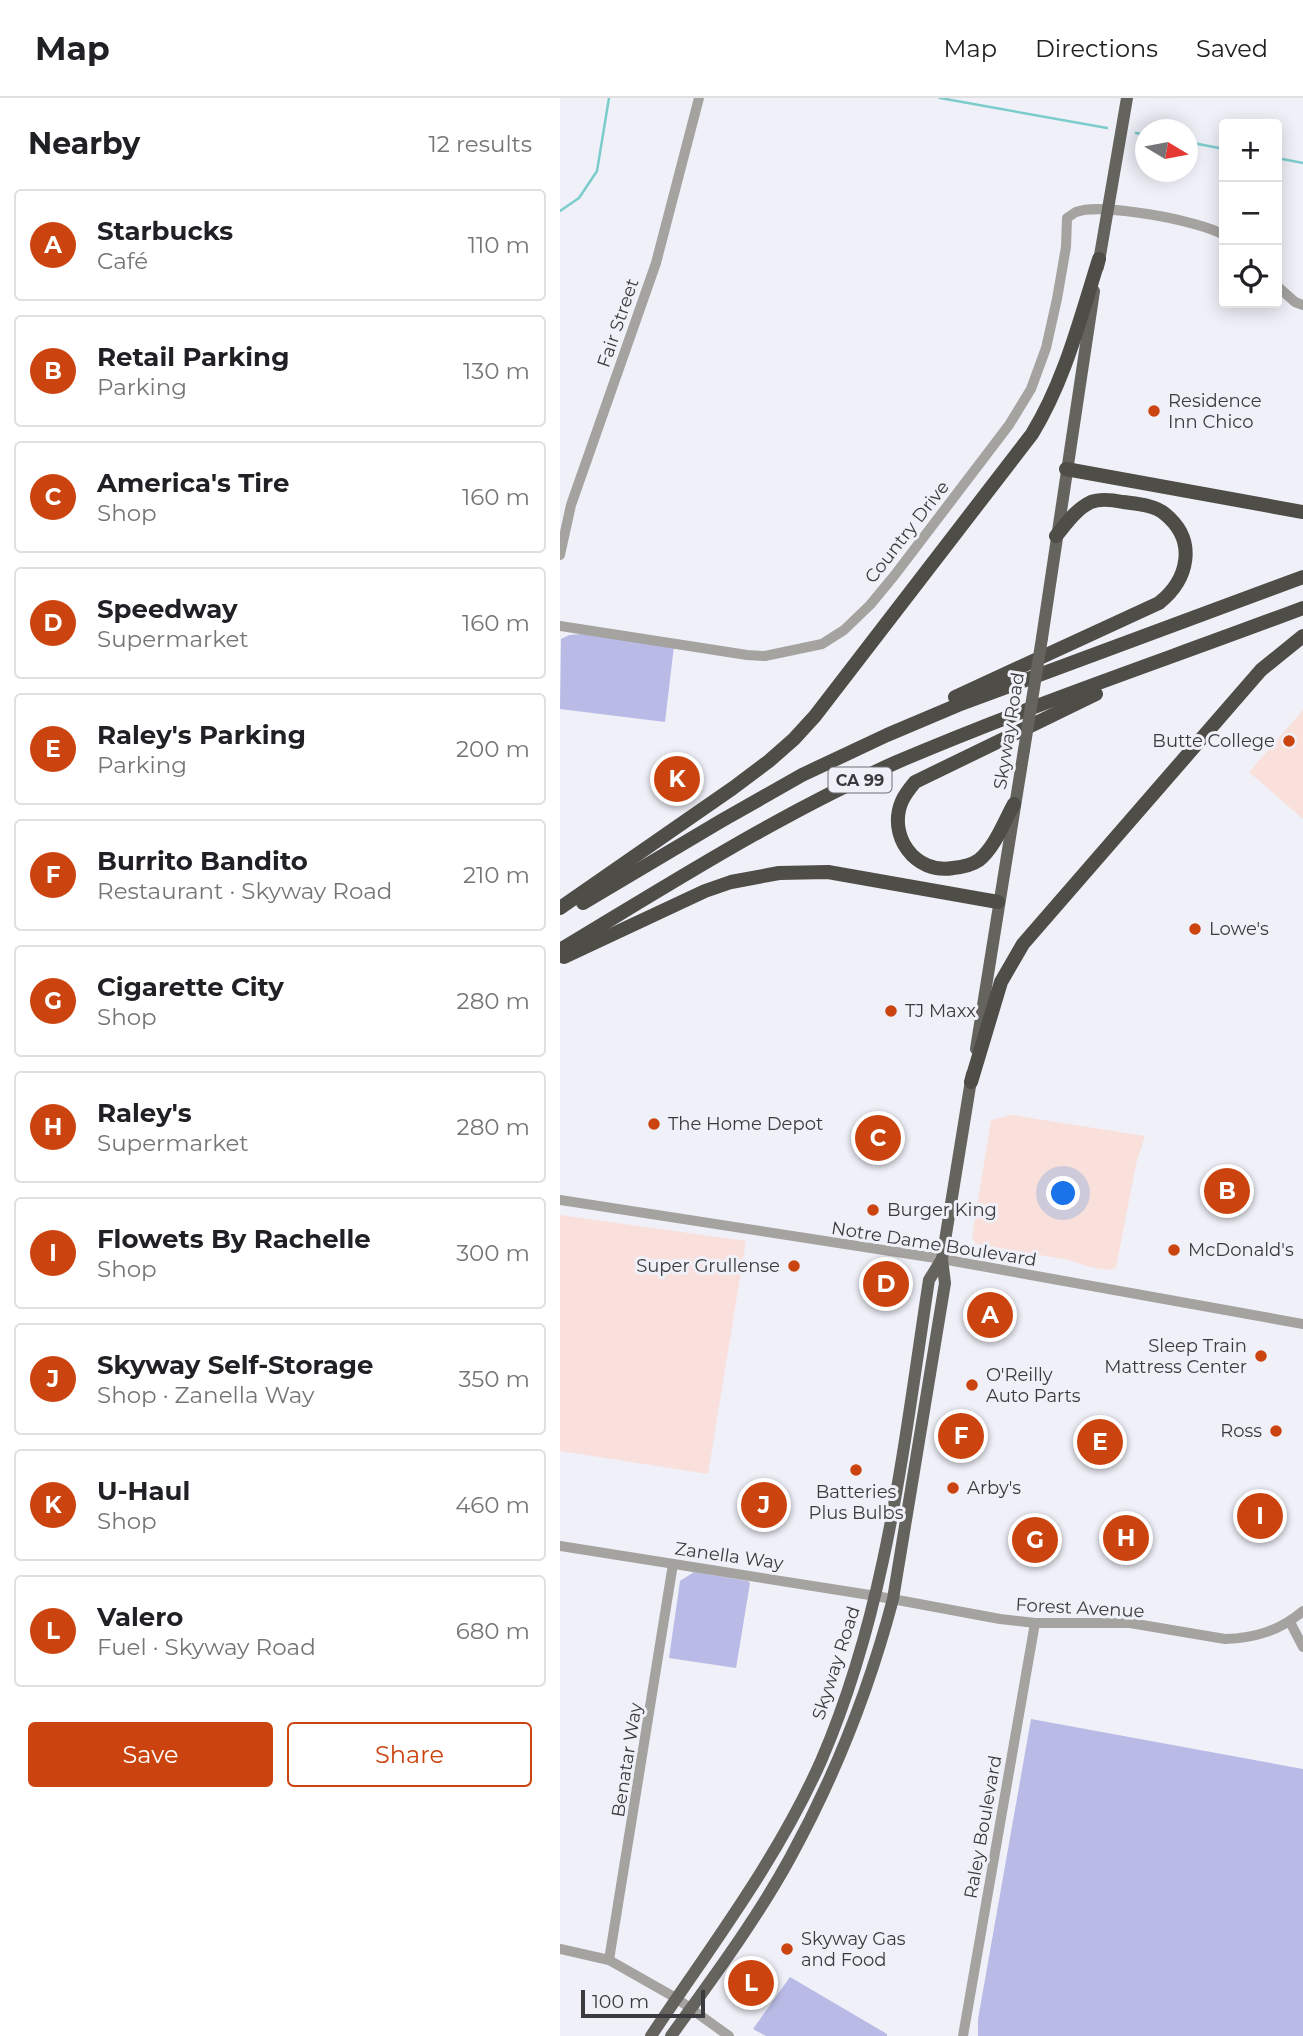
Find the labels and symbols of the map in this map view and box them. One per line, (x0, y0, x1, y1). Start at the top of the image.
north arrow (1135, 119, 1198, 182)
street label: Fair Street (592, 276, 644, 370)
place label: Residence Inn Chico (1168, 390, 1262, 433)
marker: Residence Inn Chico (1146, 403, 1162, 419)
street label: Country Drive (860, 476, 954, 588)
street label: Skyway Road (989, 671, 1029, 791)
place label: Butte College (1152, 730, 1275, 752)
marker: Butte College (1281, 733, 1297, 749)
pin: K (654, 753, 700, 805)
road number: CA 99 (828, 768, 892, 792)
place label: Lowe's (1209, 918, 1269, 940)
marker: Lowe's (1187, 921, 1203, 937)
place label: TJ Maxx (905, 1000, 976, 1022)
marker: TJ Maxx (883, 1003, 899, 1019)
pin: C (855, 1112, 901, 1164)
place label: The Home Depot (668, 1113, 823, 1135)
marker: The Home Depot (646, 1116, 662, 1132)
pin: B (1204, 1165, 1250, 1217)
your location (1046, 1176, 1080, 1210)
place label: Burger King (887, 1199, 997, 1221)
marker: Burger King (865, 1202, 881, 1218)
street label: Notre Dame Boulevard (830, 1217, 1038, 1271)
place label: McDonald's (1188, 1239, 1294, 1261)
marker: McDonald's (1166, 1242, 1182, 1258)
place label: Super Grullense (636, 1255, 780, 1277)
marker: Super Grullense (786, 1258, 802, 1274)
pin: D (863, 1258, 909, 1310)
pin: A (967, 1289, 1013, 1341)
place label: Sleep Train Mattress Center (1104, 1335, 1247, 1378)
marker: Sleep Train Mattress Center (1253, 1348, 1269, 1364)
place label: O'Reilly Auto Parts (986, 1364, 1081, 1407)
marker: O'Reilly Auto Parts (964, 1377, 980, 1393)
pin: F (938, 1410, 984, 1462)
pin: E (1077, 1416, 1123, 1468)
place label: Ross (1220, 1420, 1262, 1442)
marker: Ross (1268, 1423, 1284, 1439)
marker: Batteries Plus Bulbs (848, 1462, 864, 1478)
place label: Arby's (967, 1477, 1021, 1499)
pin: J (741, 1479, 787, 1531)
marker: Arby's (945, 1480, 961, 1496)
place label: Batteries Plus Bulbs (809, 1481, 904, 1524)
pin: I (1237, 1490, 1283, 1542)
pin: H (1103, 1512, 1149, 1564)
pin: G (1012, 1514, 1058, 1566)
street label: Zanella Way (673, 1537, 785, 1575)
street label: Forest Avenue (1015, 1594, 1145, 1622)
street label: Skyway Road (807, 1603, 865, 1723)
street label: Benatar Way (607, 1701, 647, 1819)
street label: Raley Boulevard (960, 1754, 1006, 1900)
place label: Skyway Gas and Food (801, 1928, 906, 1971)
marker: Skyway Gas and Food (779, 1941, 795, 1957)
pin: L (728, 1957, 774, 2009)
scale bar (581, 1987, 705, 2019)

